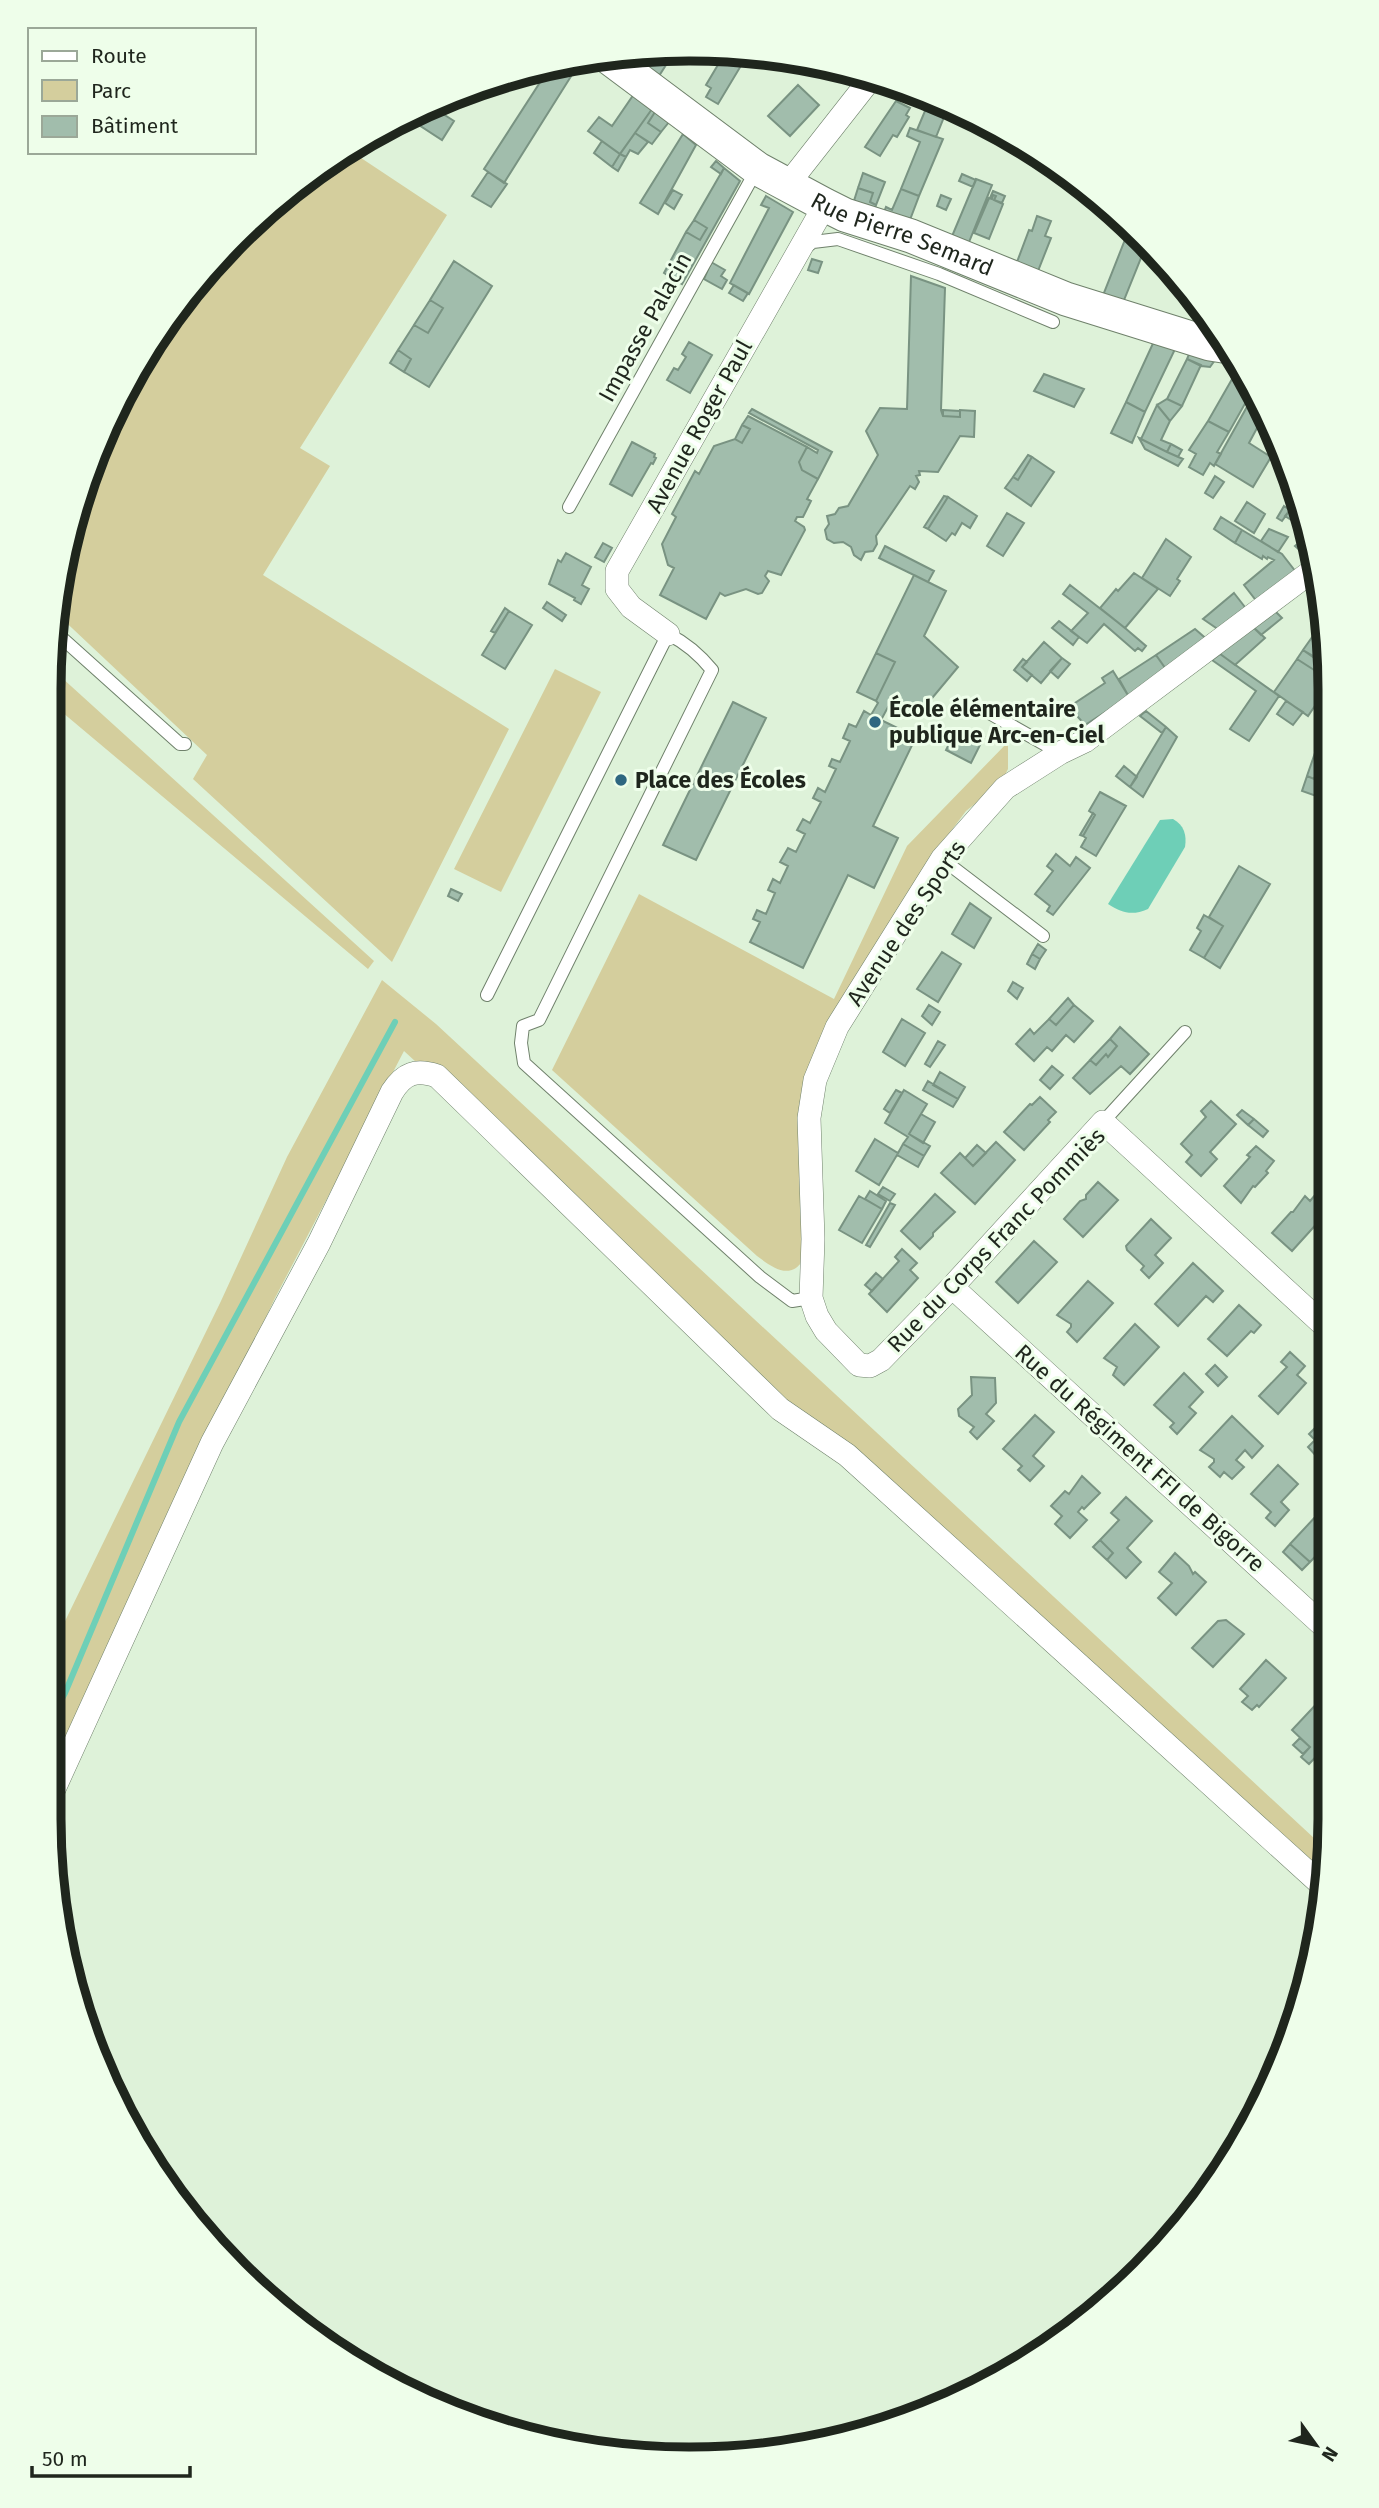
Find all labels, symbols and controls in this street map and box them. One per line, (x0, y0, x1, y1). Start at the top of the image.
legend (28, 28, 256, 154)
text: Route (91, 43, 147, 69)
text: Parc (91, 78, 131, 104)
text: Bâtiment (91, 113, 178, 139)
street label: Rue Pierre Semard (806, 186, 998, 282)
street label: Impasse Palacin (592, 247, 698, 407)
street label: Avenue Roger Paul (640, 334, 758, 517)
place label: École élémentaire publique Arc-en-Ciel (889, 694, 1104, 749)
marker: École élémentaire publique Arc-en-Ciel (867, 714, 883, 730)
place label: Place des Écoles (635, 765, 806, 794)
marker: Place des Écoles (613, 772, 629, 788)
street label: Avenue des Sports (840, 835, 972, 1011)
street label: Rue du Corps Franc Pommiès (881, 1122, 1111, 1358)
street label: Rue du Régiment FFI de Bigorre (1009, 1338, 1271, 1578)
north arrow (1281, 2410, 1351, 2480)
scale bar (32, 2434, 189, 2478)
text: N (1317, 2442, 1343, 2466)
text: 50 m (42, 2446, 88, 2472)

